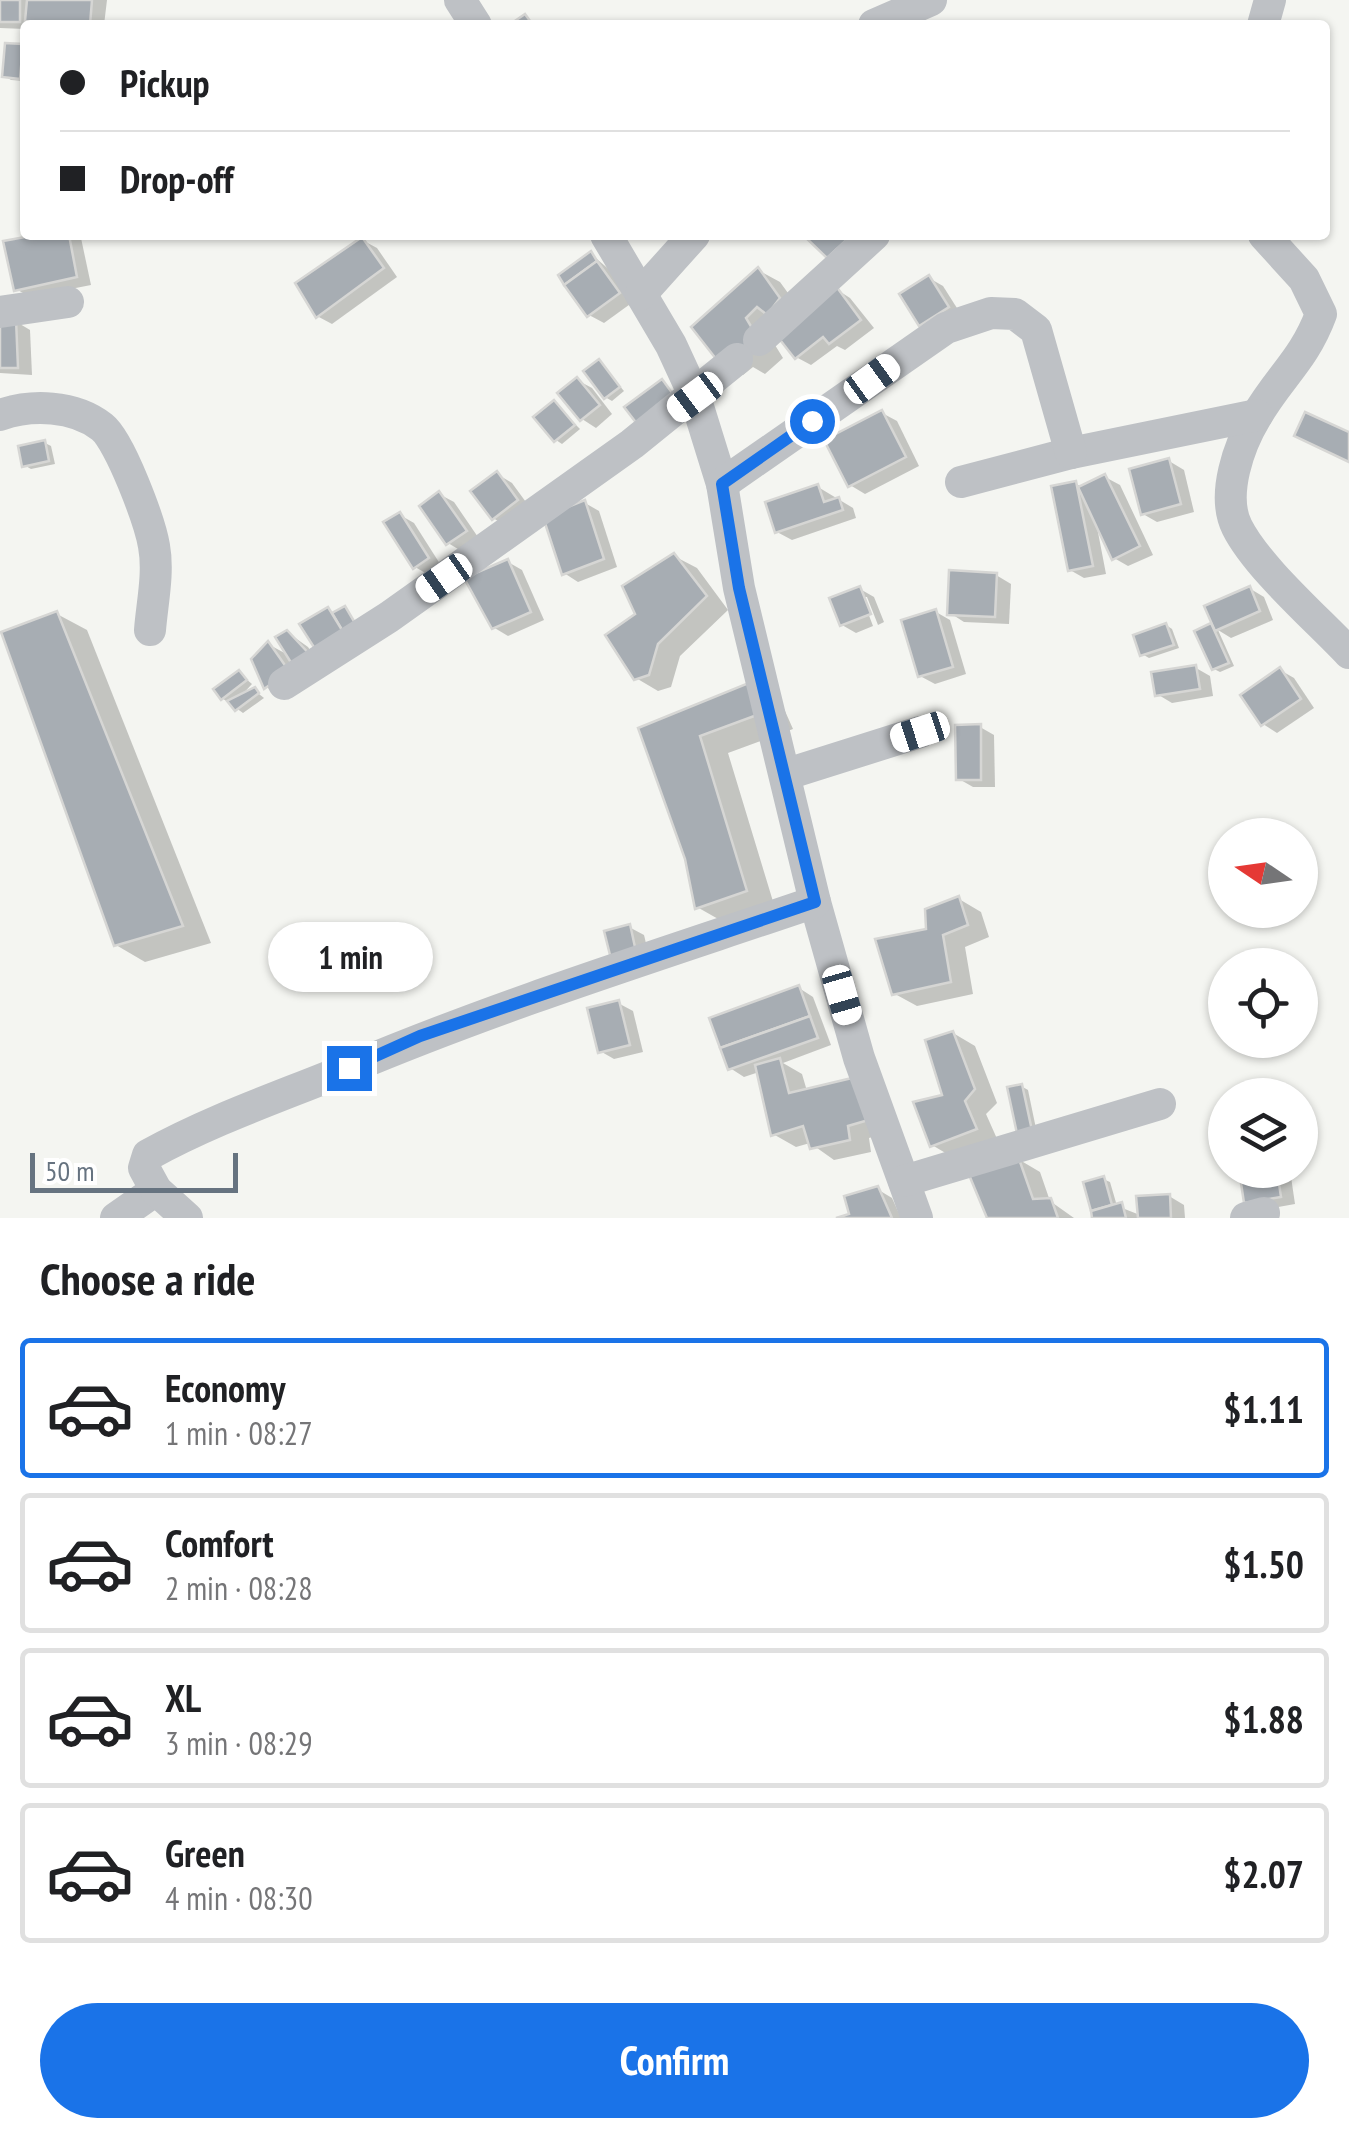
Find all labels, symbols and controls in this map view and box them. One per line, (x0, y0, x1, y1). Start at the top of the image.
text: Pickup (120, 58, 210, 107)
text: Drop-off (120, 154, 234, 203)
car (839, 349, 905, 409)
car (662, 367, 728, 427)
route start (790, 399, 835, 444)
car (411, 549, 477, 607)
car (887, 708, 953, 756)
north arrow (1208, 818, 1318, 928)
map controls (1208, 818, 1318, 1188)
callout: 1 min (266, 923, 432, 993)
text: 1 min (318, 936, 383, 978)
button: locate (1208, 948, 1318, 1058)
car (819, 962, 865, 1028)
route end (327, 1046, 372, 1091)
button: layers (1208, 1078, 1318, 1188)
scale bar (30, 1148, 238, 1192)
text: 50 m (45, 1152, 94, 1189)
text: Choose a ride (40, 1249, 255, 1307)
icon: car (45, 1363, 135, 1453)
text: Economy (165, 1363, 285, 1412)
text: $1.11 (1223, 1384, 1304, 1433)
text: 1 min · 08:27 (165, 1412, 313, 1454)
icon: car (45, 1518, 135, 1608)
text: Comfort (165, 1518, 274, 1567)
text: $1.50 (1223, 1539, 1304, 1588)
text: 2 min · 08:28 (165, 1567, 313, 1609)
icon: car (45, 1673, 135, 1763)
text: XL (165, 1673, 201, 1722)
text: $1.88 (1223, 1694, 1304, 1743)
text: 3 min · 08:29 (165, 1722, 313, 1764)
icon: car (45, 1828, 135, 1918)
text: Green (165, 1828, 245, 1877)
text: $2.07 (1223, 1849, 1304, 1898)
text: 4 min · 08:30 (165, 1877, 313, 1919)
button: Confirm (40, 2003, 1309, 2118)

